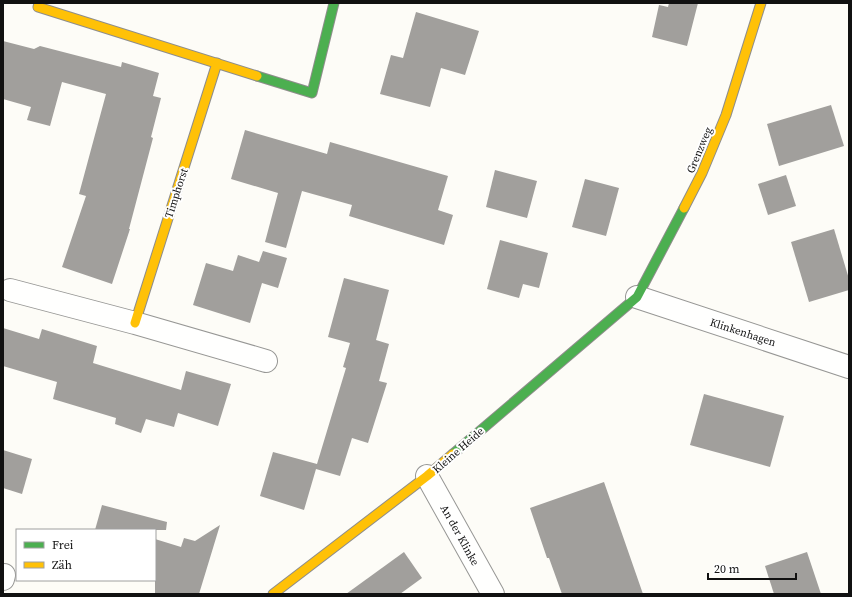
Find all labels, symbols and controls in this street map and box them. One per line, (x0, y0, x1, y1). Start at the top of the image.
street label: Grenzweg (683, 125, 716, 176)
street label: Timphorst (161, 166, 192, 220)
street label: Klinkenhagen (708, 315, 778, 350)
street label: Kleine Heide (429, 424, 488, 477)
street label: An der Klinke (437, 502, 483, 569)
legend (16, 529, 156, 581)
text: Frei (52, 537, 74, 553)
scale bar (708, 555, 796, 581)
text: Zäh (52, 557, 72, 573)
text: 20 m (714, 561, 740, 577)

